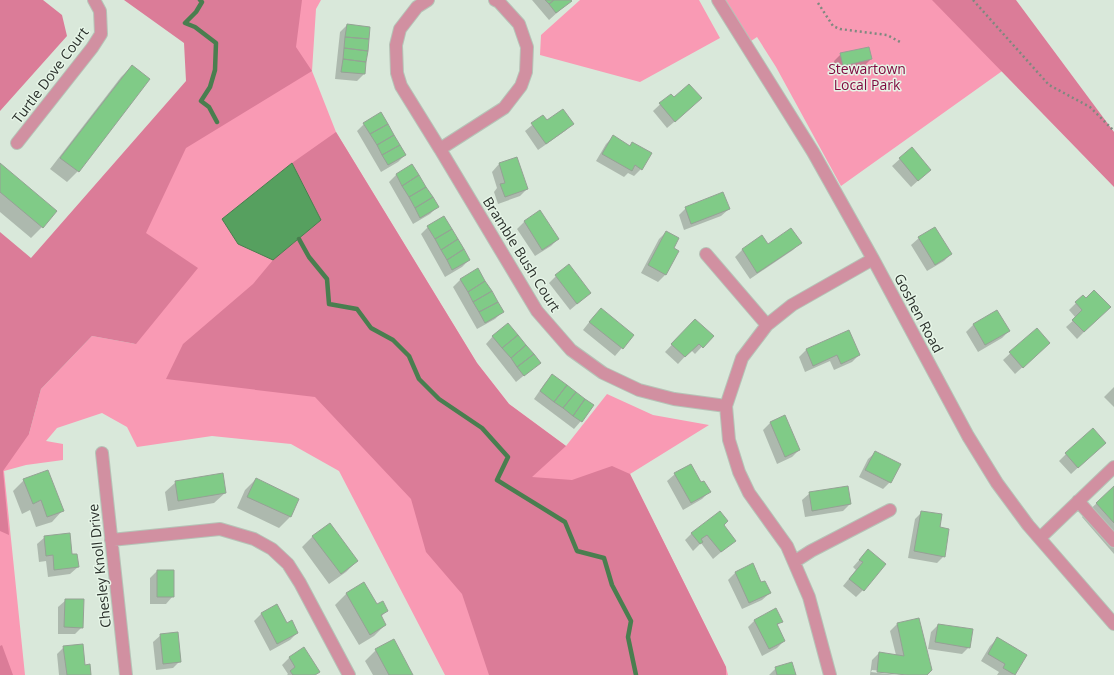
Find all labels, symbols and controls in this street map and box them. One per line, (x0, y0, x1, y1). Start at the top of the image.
street label: Turtle Dove Court (8, 23, 92, 127)
park label: Stewartown Local Park (828, 59, 906, 94)
street label: Bramble Bush Court (479, 193, 565, 315)
street label: Goshen Road (890, 270, 948, 356)
street label: Chesley Knoll Drive (83, 503, 115, 629)

